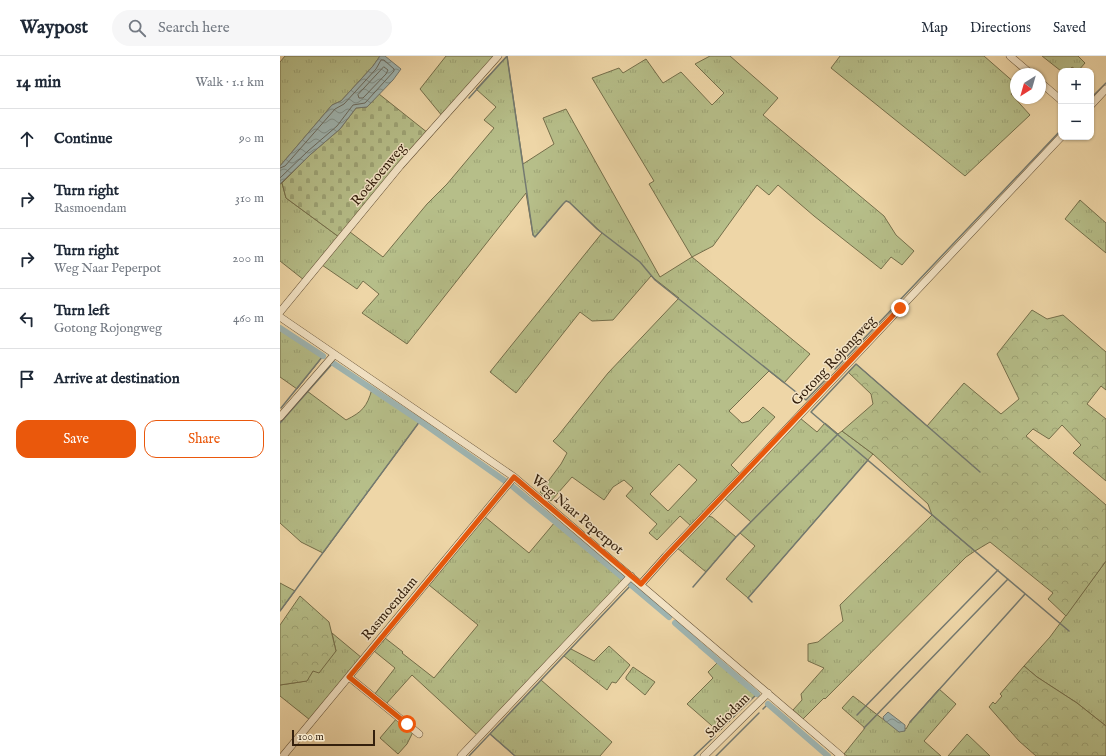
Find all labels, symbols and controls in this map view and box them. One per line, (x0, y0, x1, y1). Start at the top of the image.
search box (112, 10, 392, 46)
text: Waypost (20, 16, 88, 40)
icon: search (126, 17, 148, 39)
text: Search here (158, 18, 230, 37)
text: Map (921, 19, 948, 37)
text: Directions (970, 19, 1031, 37)
text: Saved (1053, 19, 1086, 37)
north arrow (1010, 68, 1046, 104)
map controls (1058, 68, 1094, 140)
button: + (1058, 68, 1094, 104)
text: 14 min (16, 72, 61, 93)
text: Walk · 1.1 km (195, 74, 264, 91)
button: − (1058, 104, 1094, 140)
icon: ahead (16, 128, 38, 150)
text: Continue (54, 129, 112, 148)
text: 90 m (239, 130, 264, 147)
street label: Roekoenweg (347, 139, 410, 210)
text: Turn right (54, 181, 119, 200)
icon: right (16, 188, 38, 210)
text: 310 m (235, 190, 264, 207)
text: Rasmoendam (54, 200, 127, 217)
text: Turn right (54, 241, 119, 260)
icon: right (16, 248, 38, 270)
text: 200 m (232, 250, 264, 267)
text: Weg Naar Peperpot (54, 260, 161, 277)
route end (891, 299, 909, 317)
text: Turn left (54, 301, 110, 320)
icon: left (16, 308, 38, 330)
text: 460 m (233, 310, 264, 327)
street label: Gotong Rojongweg (787, 312, 880, 409)
text: Gotong Rojongweg (54, 320, 162, 337)
icon: arrive (16, 368, 38, 390)
text: Arrive at destination (54, 369, 180, 388)
button: Save (16, 420, 136, 458)
button: Share (144, 420, 264, 458)
street label: Weg Naar Peperpot (527, 471, 627, 559)
street label: Rasmoendam (358, 573, 422, 644)
street label: Sadiodam (701, 689, 754, 742)
route start (398, 715, 416, 733)
scale bar (292, 728, 375, 747)
text: 100 m (298, 730, 324, 744)

